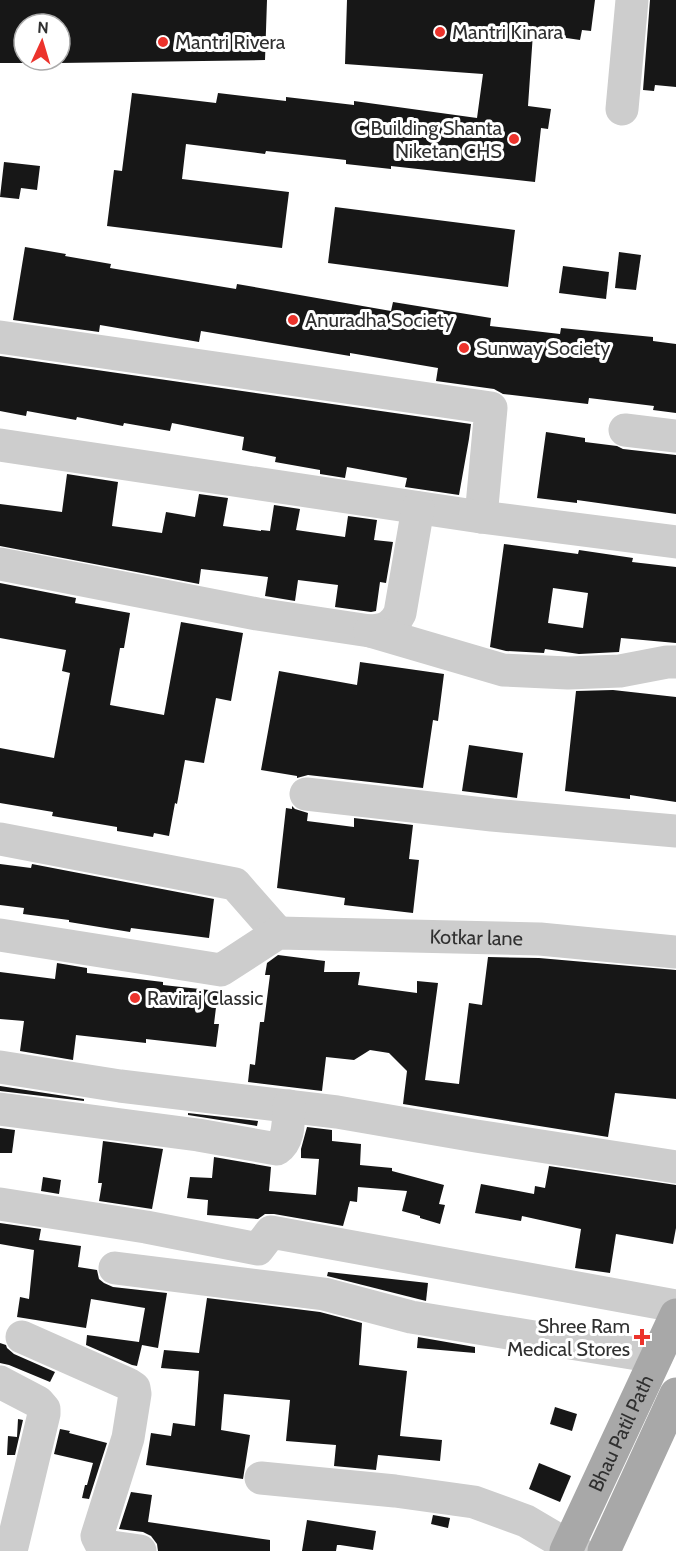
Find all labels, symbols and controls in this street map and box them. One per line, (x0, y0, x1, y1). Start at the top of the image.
north arrow (12, 12, 72, 72)
text: N (37, 18, 49, 37)
place label: Mantri Kinara (452, 20, 564, 44)
marker: Mantri Kinara (433, 25, 447, 39)
place label: Mantri Rivera (175, 30, 286, 54)
marker: Mantri Rivera (156, 35, 170, 49)
place label: C Building Shanta Niketan CHS (354, 116, 502, 163)
marker: C Building Shanta Niketan CHS (507, 132, 521, 146)
place label: Anuradha Society (305, 308, 454, 332)
marker: Anuradha Society (286, 313, 300, 327)
place label: Sunway Society (476, 336, 610, 360)
marker: Sunway Society (457, 341, 471, 355)
street label: Kotkar lane (429, 924, 523, 951)
place label: Raviraj Classic (147, 986, 263, 1010)
marker: Raviraj Classic (128, 991, 142, 1005)
place label: Shree Ram Medical Stores (507, 1314, 630, 1361)
marker: Shree Ram Medical Stores (635, 1330, 649, 1344)
street label: Bhau Patil Path (583, 1371, 658, 1495)

